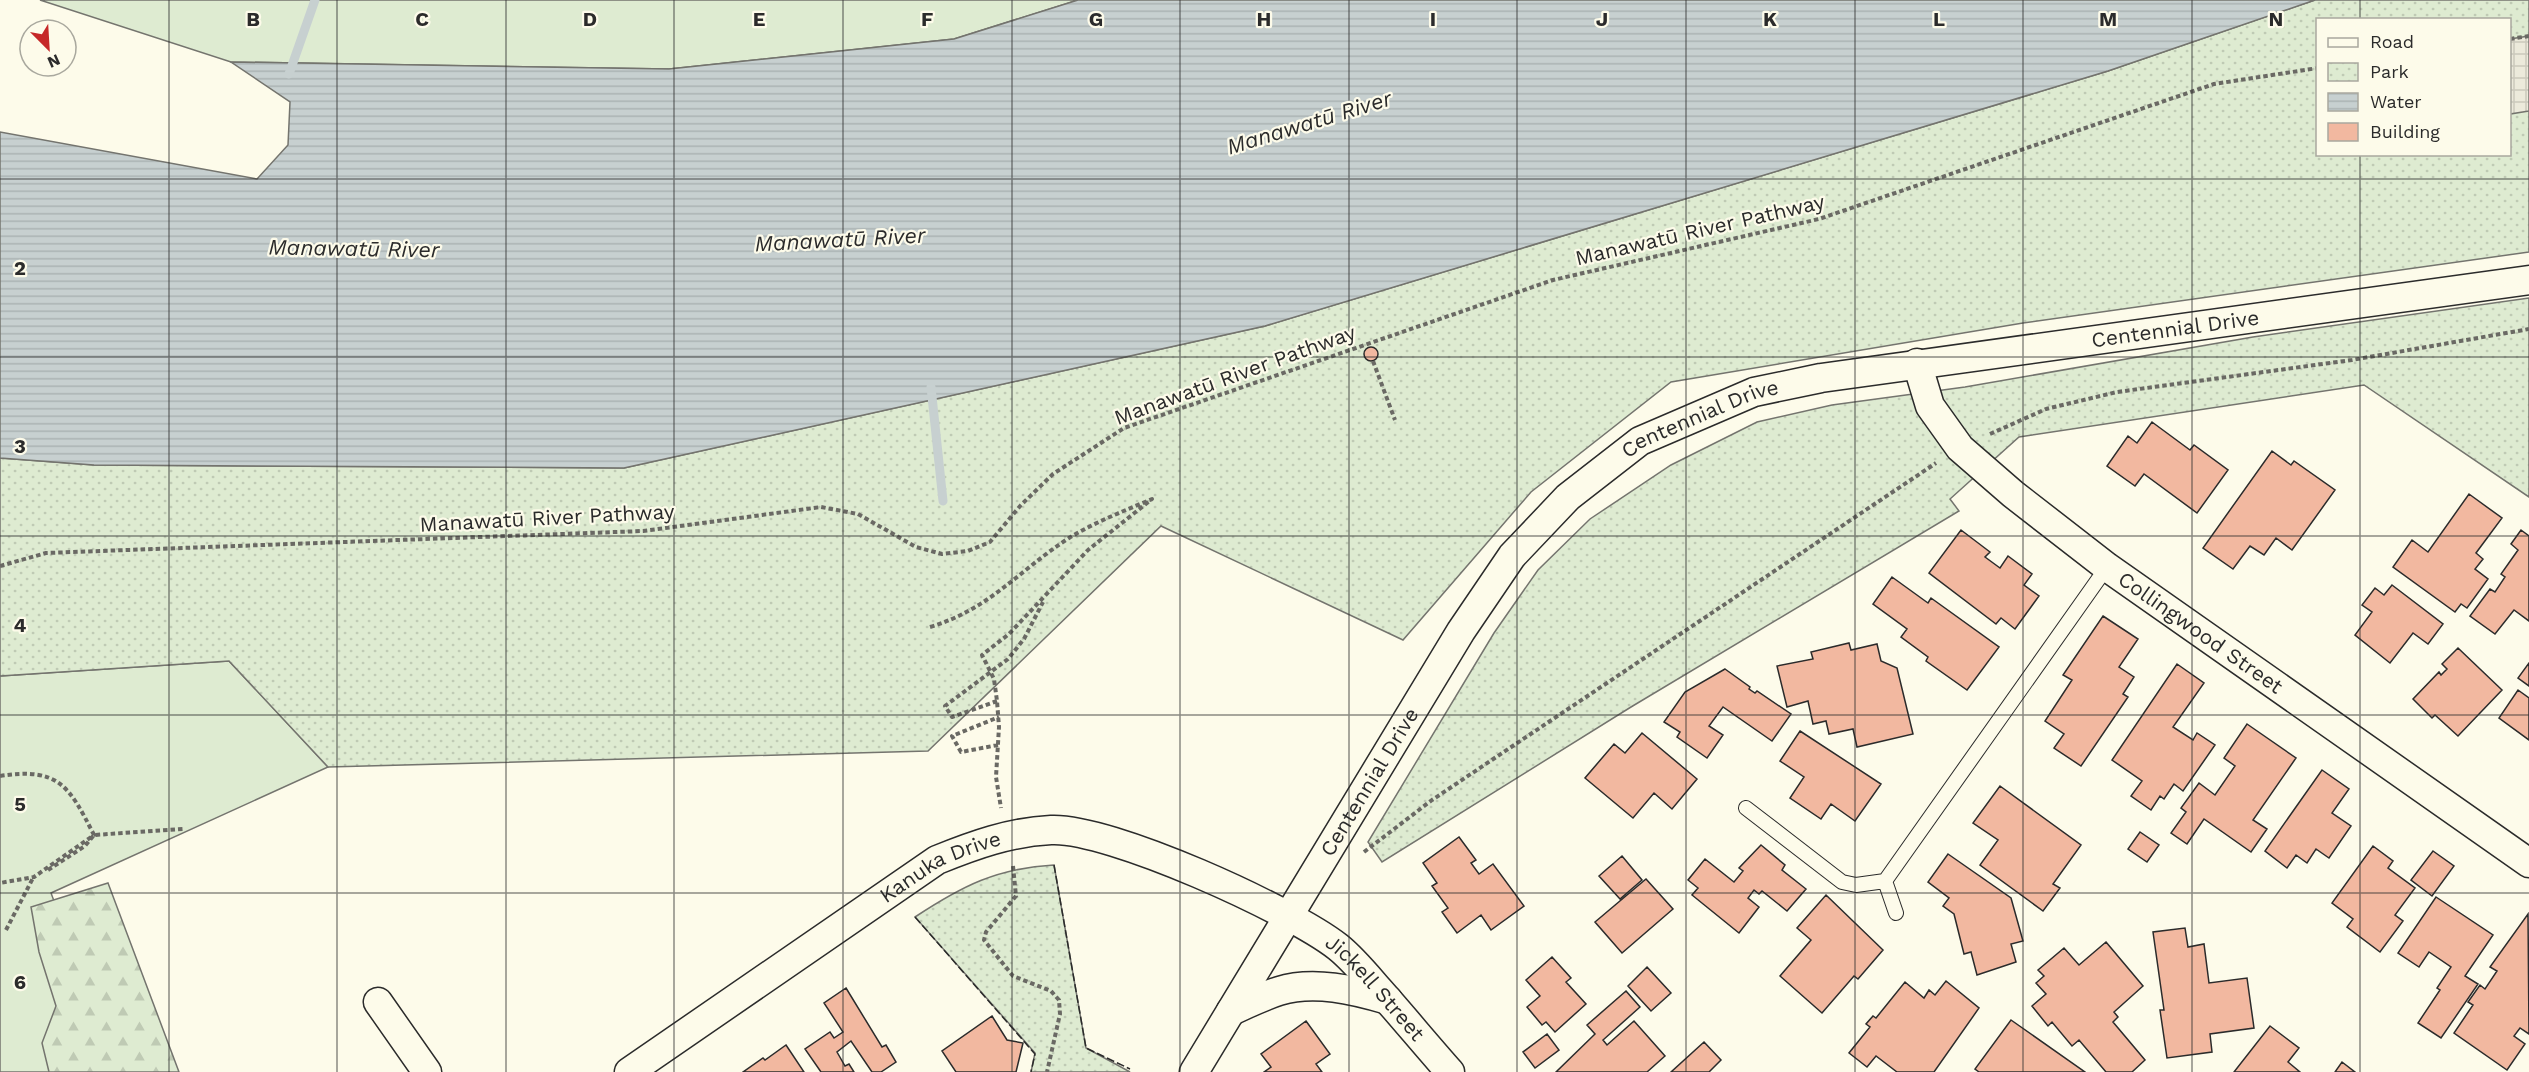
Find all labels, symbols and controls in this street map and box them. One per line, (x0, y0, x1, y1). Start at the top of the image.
text: B (246, 7, 260, 31)
text: C (415, 7, 429, 31)
text: D (583, 7, 597, 31)
text: E (753, 7, 765, 31)
text: F (921, 7, 933, 31)
text: G (1089, 7, 1103, 31)
text: H (1257, 7, 1271, 31)
text: I (1430, 7, 1436, 31)
text: J (1596, 7, 1608, 31)
text: K (1763, 7, 1777, 31)
text: L (1933, 7, 1945, 31)
text: M (2099, 7, 2117, 31)
text: N (2269, 7, 2283, 31)
north arrow (18, 18, 78, 78)
legend (2316, 18, 2511, 156)
text: Road (2370, 31, 2414, 52)
text: N (45, 50, 63, 72)
text: Park (2370, 61, 2409, 82)
water label: Manawatū River (1224, 85, 1396, 159)
text: Water (2370, 91, 2422, 112)
text: Building (2370, 121, 2440, 142)
street label: Manawatū River Pathway (1573, 189, 1827, 270)
water label: Manawatū River (754, 222, 928, 256)
water label: Manawatū River (268, 235, 441, 263)
text: 2 (14, 256, 26, 280)
street label: Centennial Drive (2090, 304, 2261, 352)
street label: Manawatū River Pathway (1111, 319, 1359, 430)
street label: Centennial Drive (1616, 374, 1781, 463)
text: 3 (14, 434, 26, 458)
street label: Manawatū River Pathway (419, 498, 675, 537)
street label: Collingwood Street (2114, 566, 2288, 699)
text: 4 (14, 613, 27, 637)
street label: Centennial Drive (1315, 703, 1424, 860)
text: 5 (14, 792, 26, 816)
street label: Kanuka Drive (875, 825, 1003, 908)
street label: Jickell Street (1321, 929, 1430, 1046)
text: 6 (14, 970, 26, 994)

